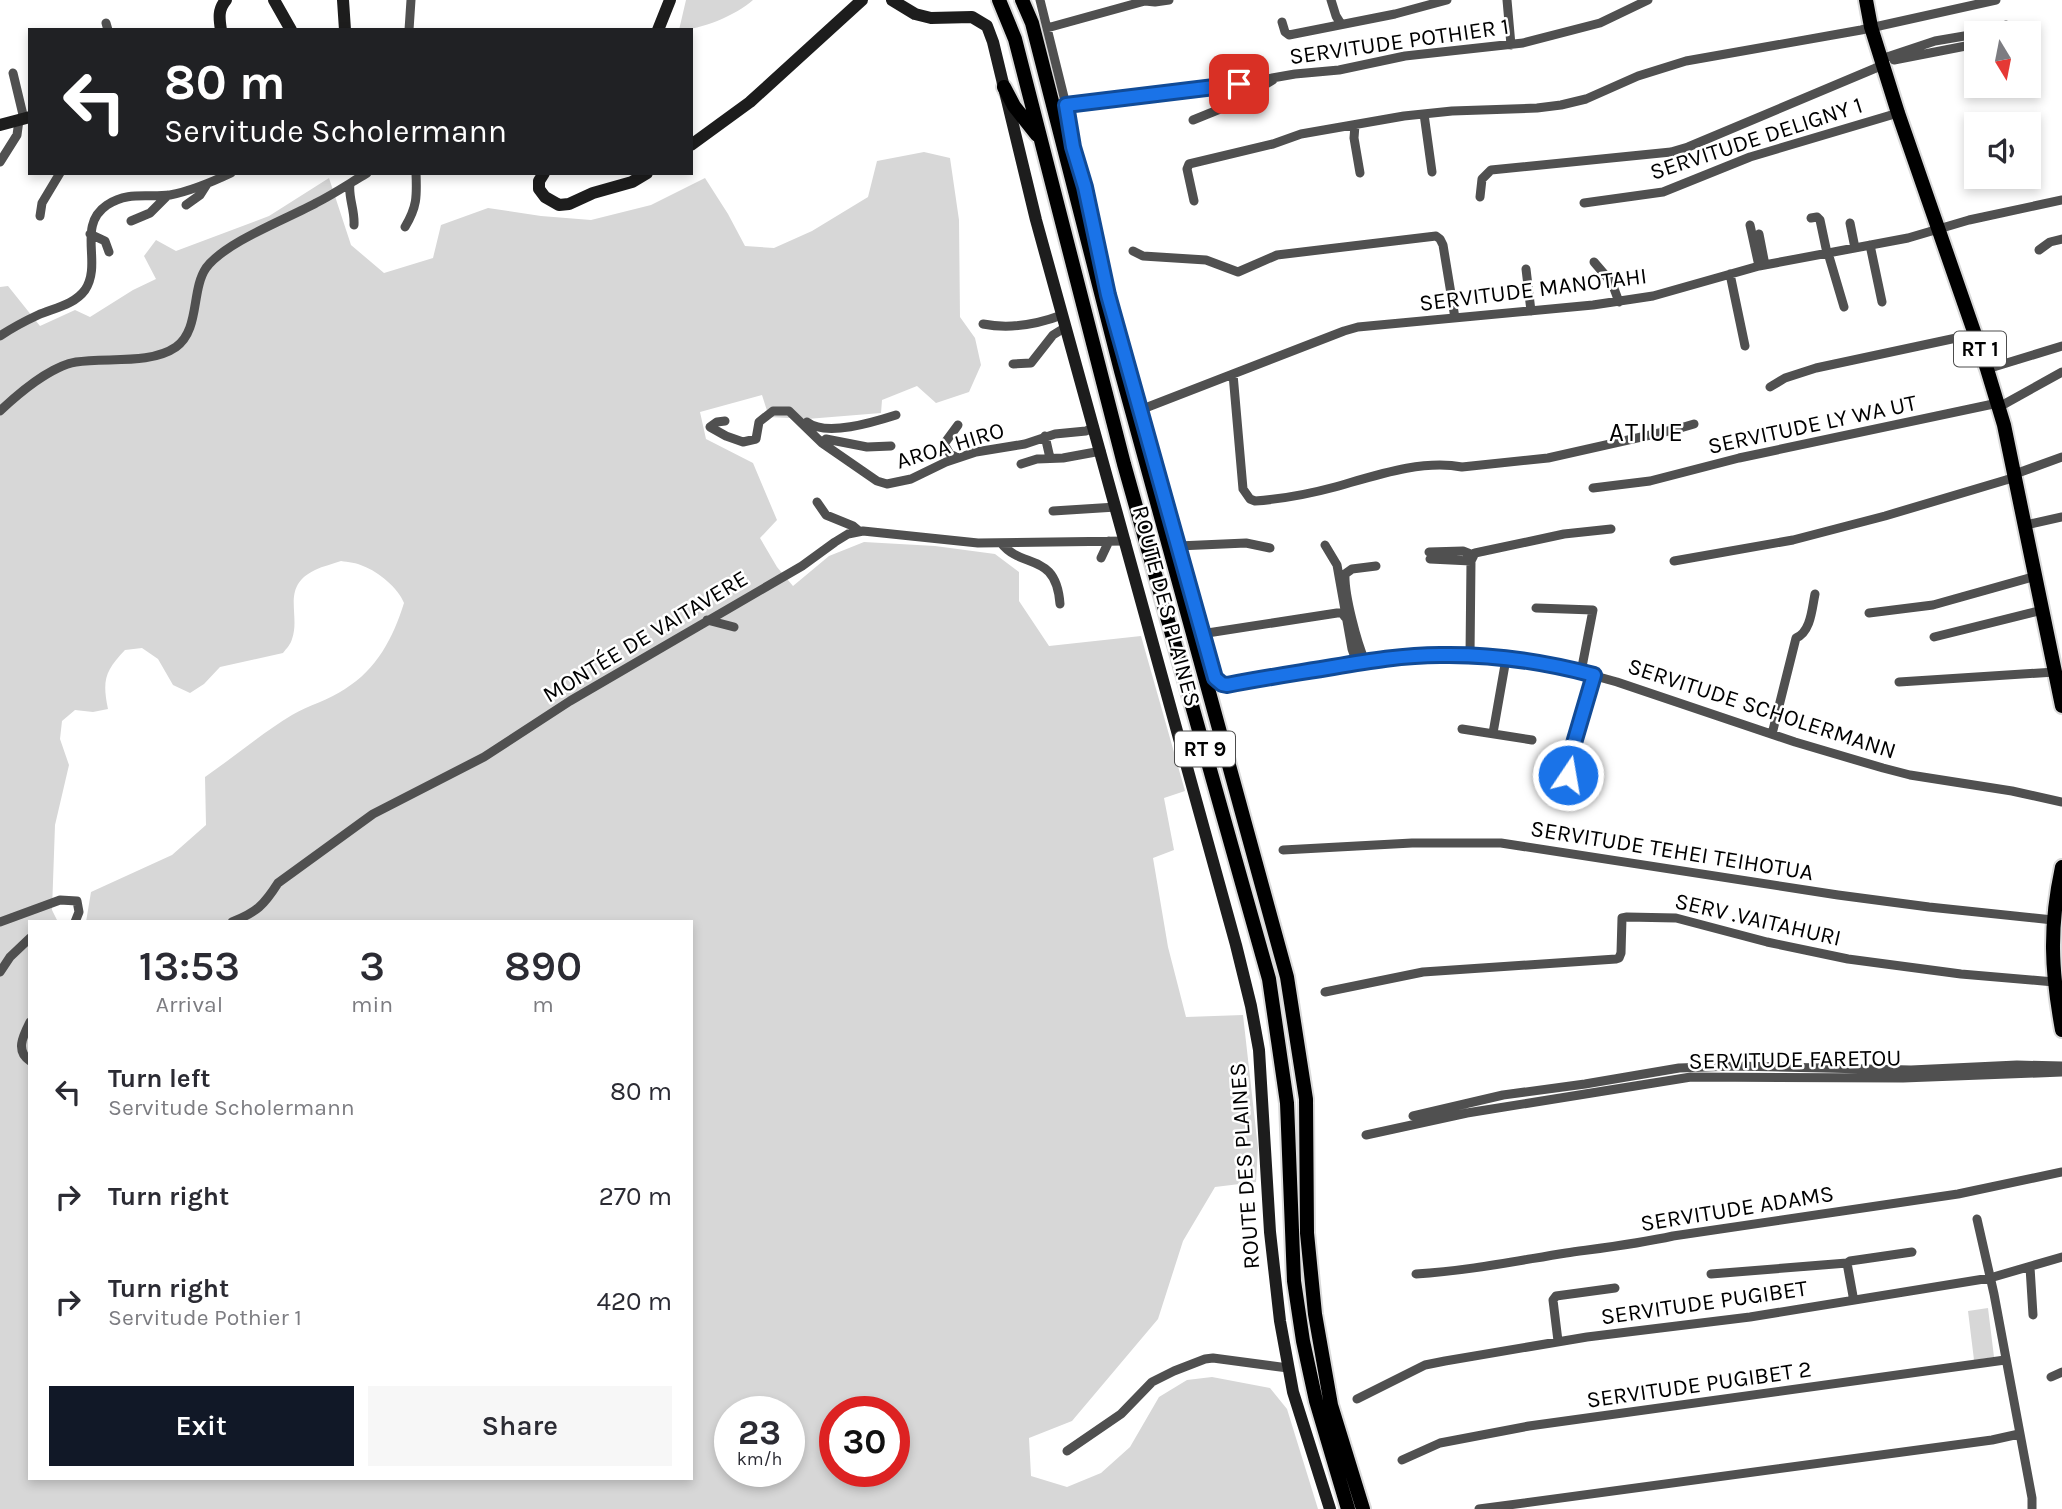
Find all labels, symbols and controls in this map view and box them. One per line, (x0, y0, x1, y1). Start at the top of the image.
street label: SERVITUDE POTHIER 1 (1288, 13, 1511, 70)
north arrow (1964, 21, 2040, 98)
map controls (1964, 21, 2041, 189)
text: 80 m (164, 54, 286, 111)
pin (1209, 54, 1269, 114)
icon: left (49, 56, 140, 147)
icon: arrive (1220, 65, 1258, 103)
street label: SERVITUDE DELIGNY 1 (1646, 91, 1866, 186)
button: sound (1964, 112, 2041, 189)
text: Servitude Scholermann (164, 113, 507, 150)
street label: SERVITUDE MANOTAHI (1418, 262, 1648, 317)
road number: RT 1 (1954, 332, 2006, 366)
street label: SERVITUDE LY WA UT (1705, 389, 1919, 460)
street label: AROA HIRO (893, 416, 1007, 475)
district label: ATIUE (1609, 417, 1685, 448)
street label: ROUTE DES PLAINES (1127, 503, 1206, 710)
street label: MONTÉE DE VAITAVERE (538, 565, 753, 708)
street label: SERVITUDE SCHOLERMANN (1624, 652, 1899, 765)
road number: RT 9 (1175, 732, 1235, 766)
position arrow (1531, 738, 1605, 812)
street label: SERVITUDE TEHEI TEIHOTUA (1529, 815, 1815, 886)
street label: SERV .VAITAHURI (1672, 887, 1844, 952)
text: 13:53 (139, 941, 240, 991)
text: 3 (359, 941, 385, 991)
text: 890 (504, 941, 582, 991)
text: Arrival (156, 991, 223, 1018)
text: min (351, 991, 393, 1018)
text: m (532, 991, 554, 1018)
street label: SERVITUDE FARETOU (1688, 1044, 1902, 1075)
street label: ROUTE DES PLAINES (1224, 1062, 1265, 1270)
text: Turn left (108, 1063, 210, 1094)
icon: left (49, 1073, 87, 1111)
text: 80 m (610, 1076, 672, 1107)
text: Servitude Scholermann (108, 1094, 355, 1121)
icon: right (49, 1178, 87, 1216)
street label: SERVITUDE ADAMS (1638, 1180, 1836, 1237)
text: Turn right (108, 1181, 229, 1212)
text: 270 m (599, 1181, 672, 1212)
text: Turn right (108, 1273, 229, 1304)
street label: SERVITUDE PUGIBET (1599, 1275, 1809, 1330)
icon: right (49, 1283, 87, 1321)
text: 420 m (596, 1286, 672, 1317)
text: Servitude Pothier 1 (108, 1304, 302, 1331)
street label: SERVITUDE PUGIBET 2 (1585, 1355, 1813, 1414)
button: Exit (49, 1386, 354, 1466)
button: Share (368, 1386, 672, 1466)
speed limit sign: 30 (819, 1396, 910, 1487)
text: 23 (738, 1412, 781, 1453)
text: km/h (737, 1448, 782, 1470)

